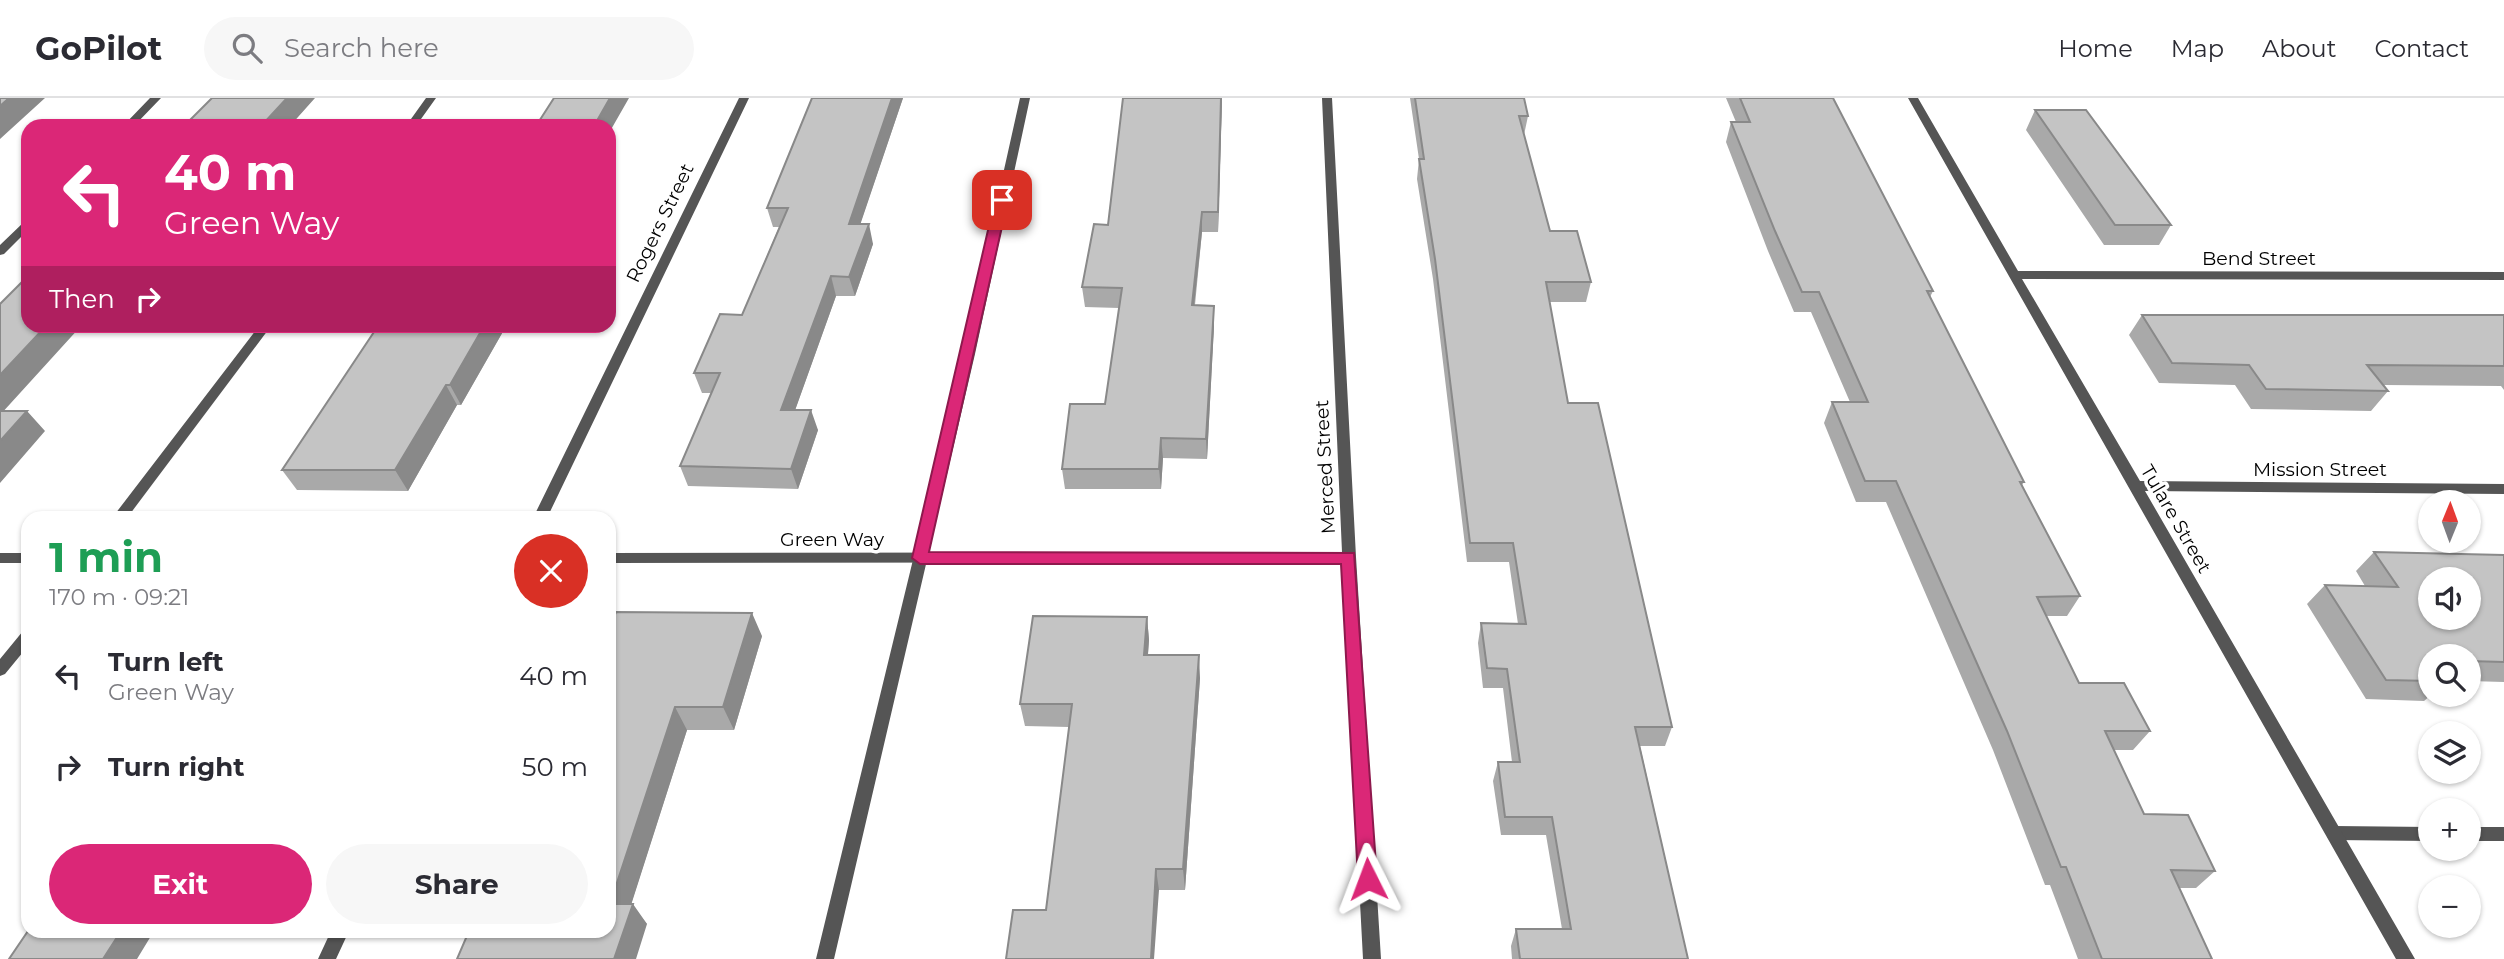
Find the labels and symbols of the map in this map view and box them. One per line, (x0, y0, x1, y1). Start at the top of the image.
street label: Rogers Street (621, 160, 699, 286)
pin (972, 170, 1032, 230)
street label: Bend Street (2202, 247, 2316, 270)
street label: Merced Street (1310, 399, 1340, 535)
street label: Mission Street (2253, 458, 2387, 481)
street label: Tulare Street (2136, 461, 2216, 577)
north arrow (2418, 490, 2482, 553)
street label: Green Way (780, 528, 885, 551)
position arrow (1331, 842, 1405, 916)

